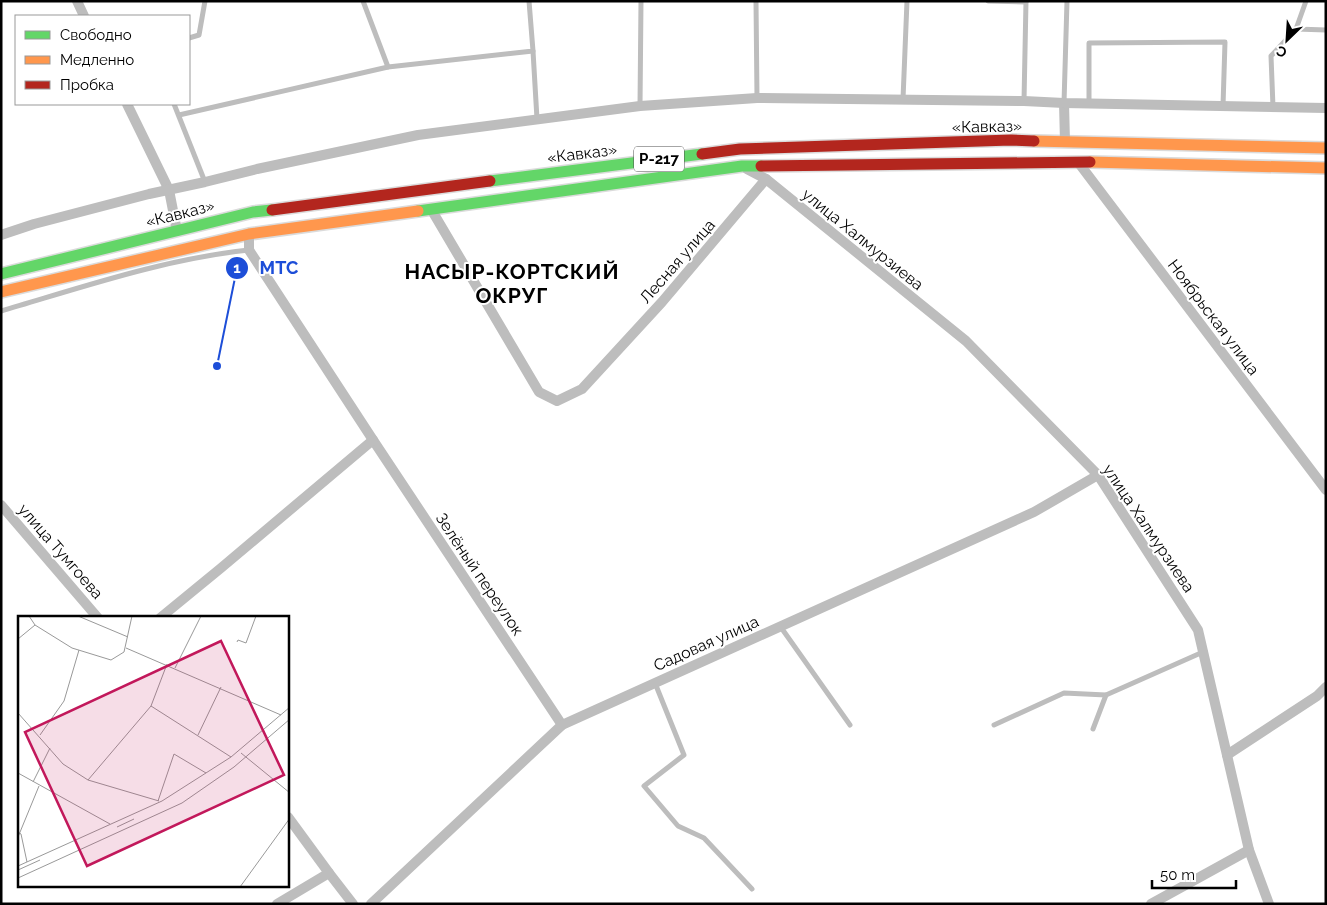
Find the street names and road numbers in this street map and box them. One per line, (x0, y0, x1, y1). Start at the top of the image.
street label: «Кавказ» (952, 116, 1022, 137)
street label: «Кавказ» (546, 140, 618, 167)
road number: Р-217 (634, 146, 684, 172)
street label: улица Халмурзиева (798, 185, 927, 294)
street label: «Кавказ» (144, 196, 216, 231)
street label: Лесная улица (636, 215, 719, 307)
street label: Ноябрьская улица (1164, 256, 1263, 379)
street label: улица Халмурзиева (1099, 461, 1199, 596)
street label: улица Тумгоева (14, 500, 107, 603)
street label: Зелёный переулок (432, 509, 528, 639)
street label: Садовая улица (651, 612, 762, 675)

